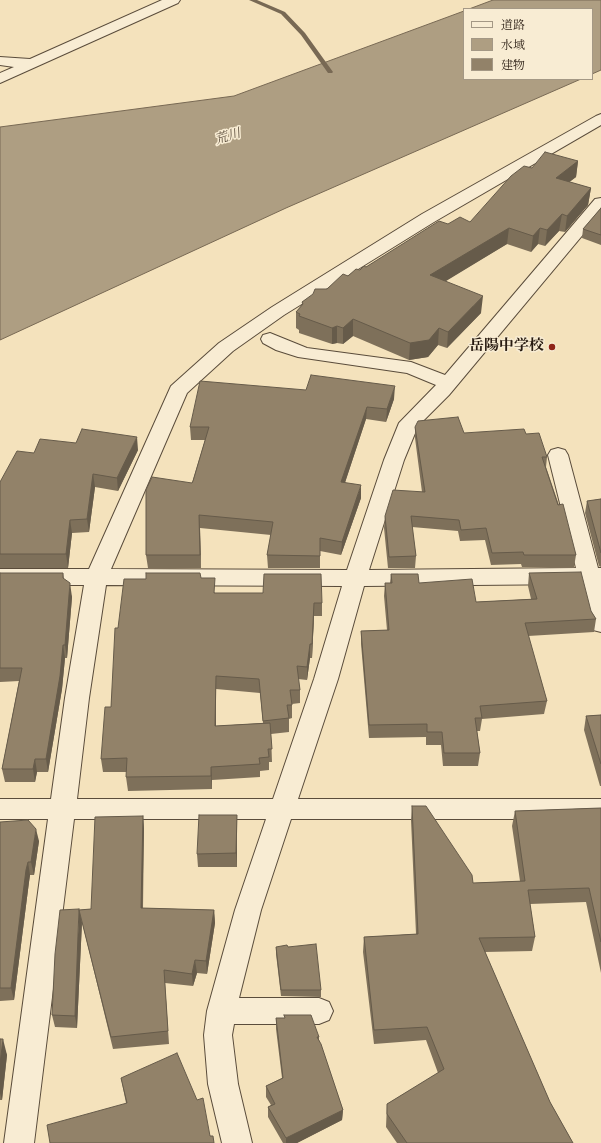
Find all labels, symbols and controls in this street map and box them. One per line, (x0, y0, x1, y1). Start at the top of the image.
legend (463, 8, 593, 80)
text: 道路 (501, 18, 525, 34)
text: 水域 (501, 38, 525, 54)
text: 建物 (501, 58, 525, 74)
water label: 荒川 (213, 127, 243, 149)
place label: 岳陽中学校 (469, 338, 544, 356)
marker: 岳陽中学校 (547, 342, 557, 352)

